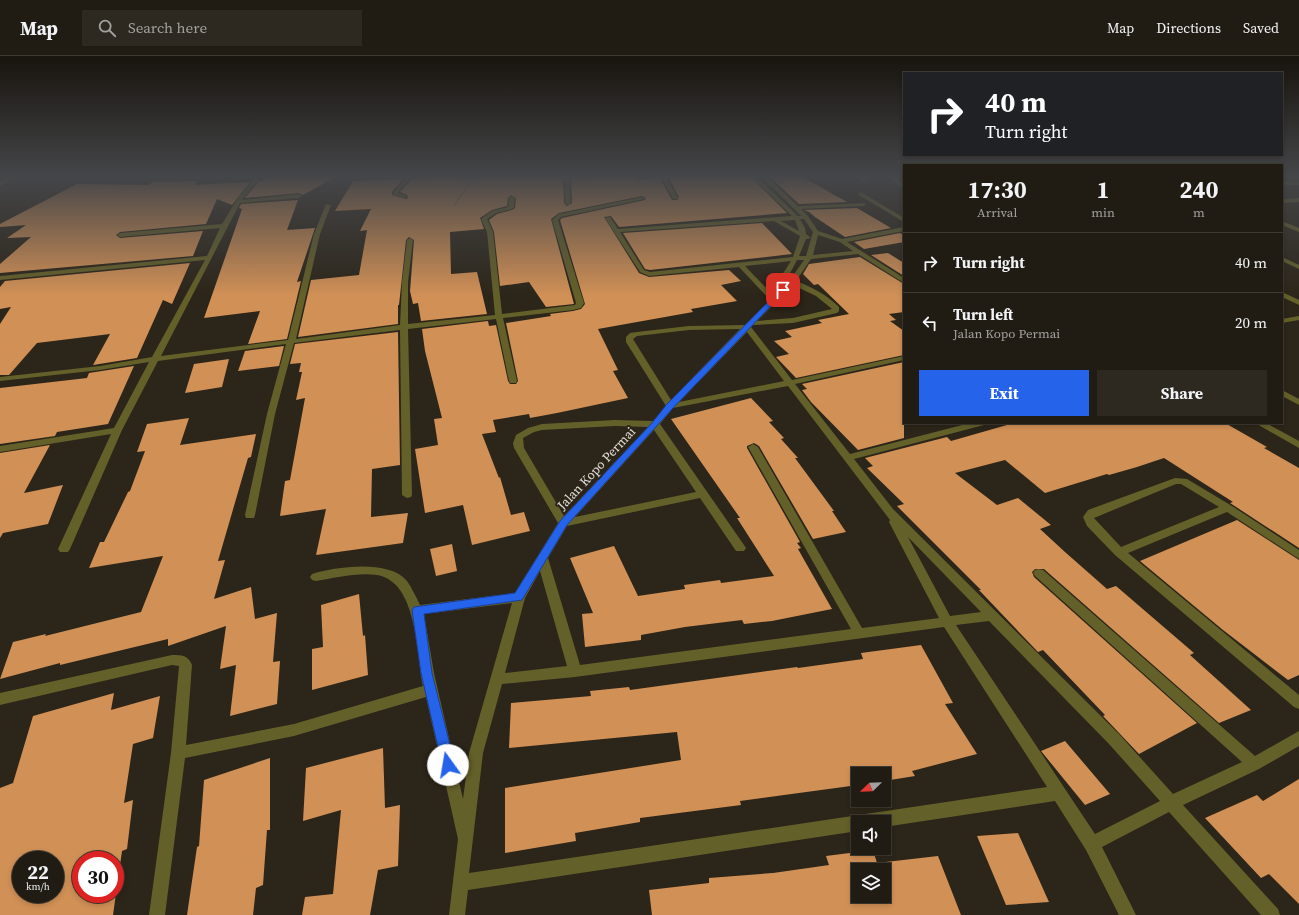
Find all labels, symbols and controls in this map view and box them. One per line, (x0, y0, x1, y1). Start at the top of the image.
search box (82, 10, 362, 46)
text: Map (20, 15, 58, 41)
icon: search (96, 17, 118, 39)
text: Search here (128, 17, 207, 38)
text: Map (1107, 18, 1134, 38)
text: Directions (1156, 18, 1221, 38)
text: Saved (1243, 18, 1279, 38)
text: 40 m (985, 83, 1047, 121)
icon: right (919, 88, 971, 140)
text: Turn right (985, 119, 1067, 144)
text: 17:30 (968, 173, 1027, 206)
text: 1 (1097, 173, 1110, 206)
text: 240 (1179, 173, 1218, 206)
text: Arrival (977, 204, 1017, 221)
text: min (1091, 204, 1115, 221)
text: m (1193, 204, 1205, 221)
icon: right (919, 252, 941, 274)
text: Turn right (953, 252, 1025, 273)
text: 40 m (1235, 252, 1267, 273)
pin (766, 273, 800, 307)
icon: arrive (772, 279, 794, 301)
text: Turn left (953, 304, 1013, 325)
icon: left (919, 312, 941, 334)
text: 20 m (1235, 312, 1267, 333)
text: Jalan Kopo Permai (953, 325, 1060, 342)
button: Exit (919, 370, 1089, 416)
button: Share (1097, 370, 1267, 416)
street label: Jalan Kopo Permai (553, 423, 639, 514)
position arrow (427, 744, 469, 786)
north arrow (851, 767, 891, 807)
map controls (851, 767, 891, 903)
button: sound (851, 815, 891, 855)
speed limit sign: 30 (72, 851, 124, 903)
text: 22 (27, 858, 49, 886)
button: layers (851, 863, 891, 903)
text: km/h (26, 880, 50, 893)

